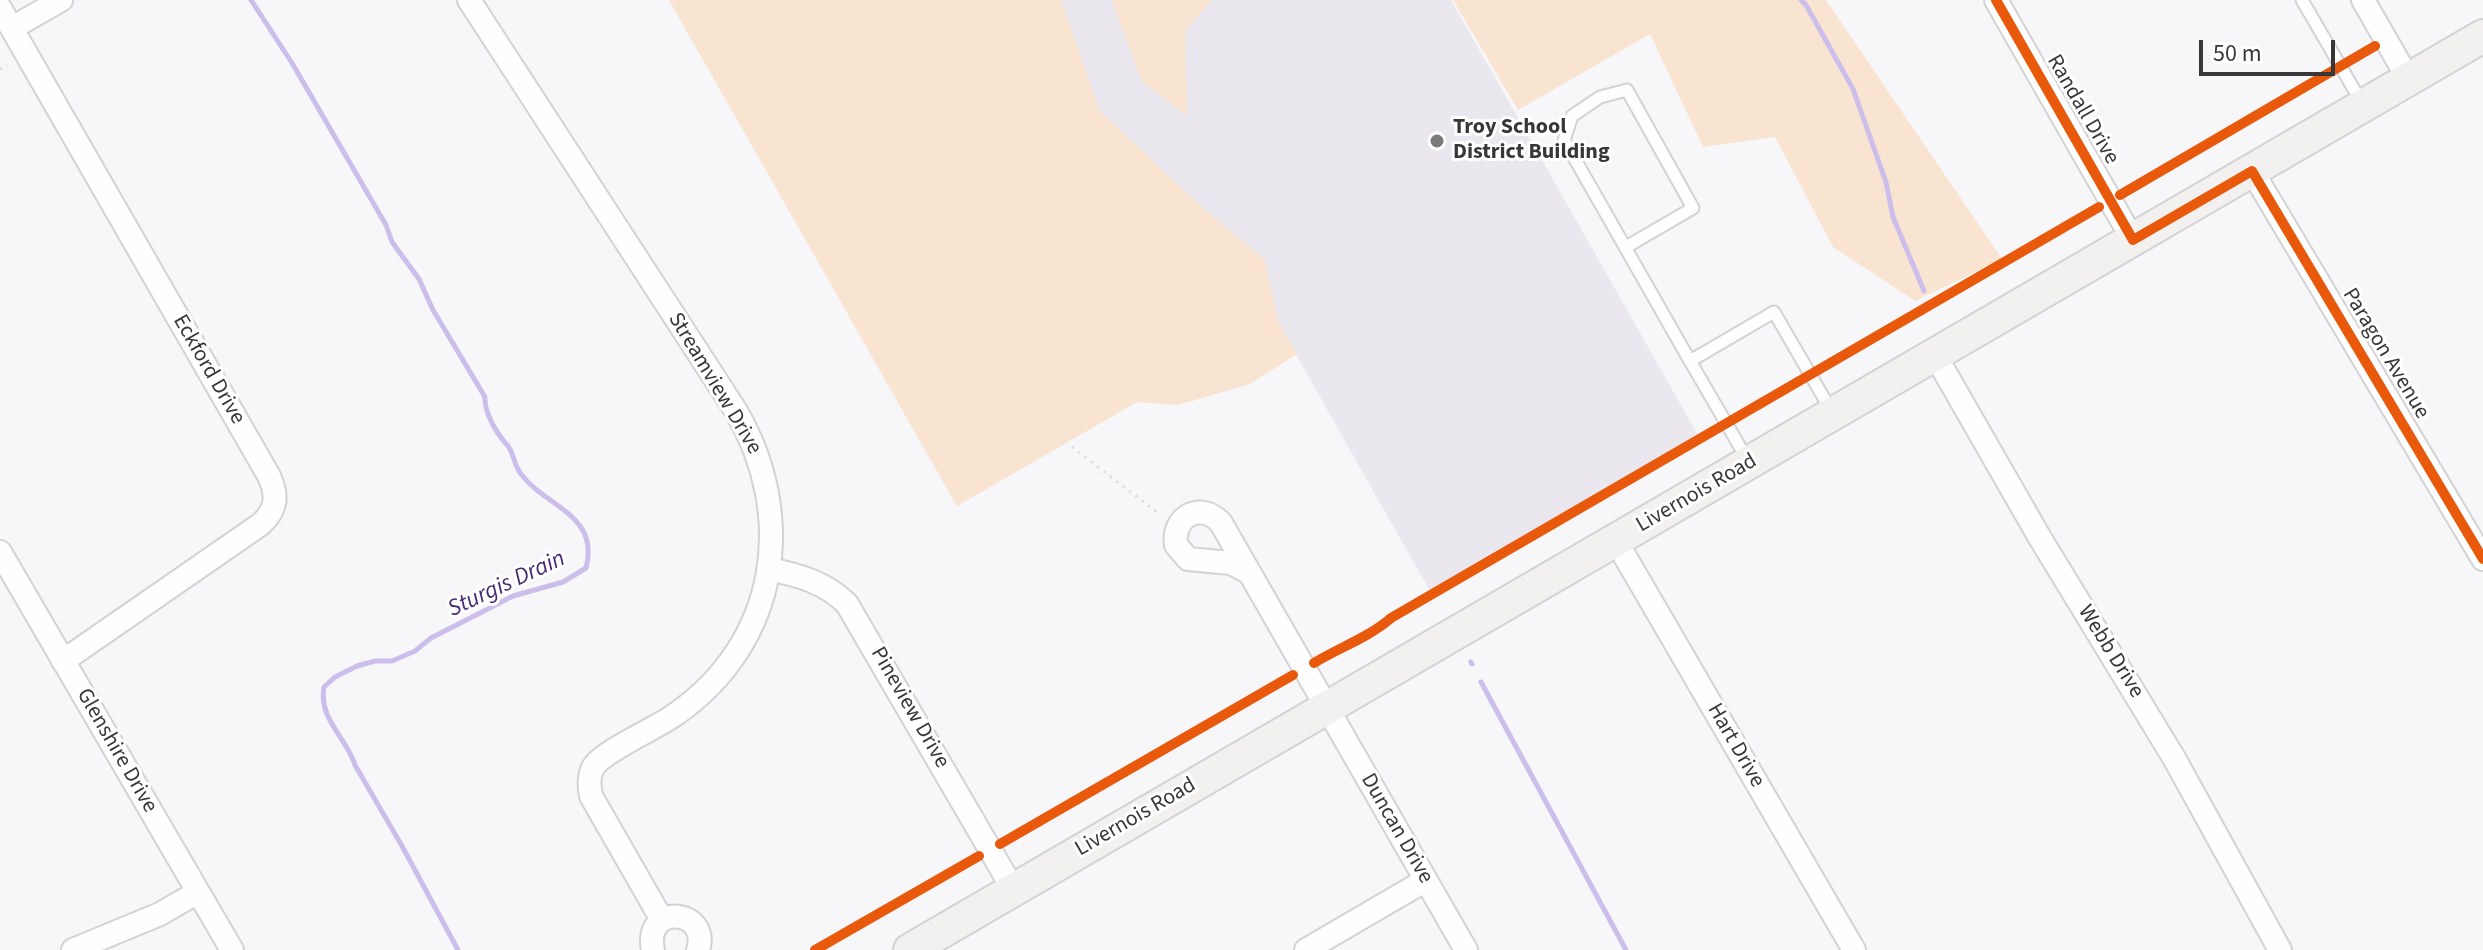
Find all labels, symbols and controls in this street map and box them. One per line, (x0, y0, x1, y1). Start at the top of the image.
scale bar (2203, 24, 2339, 74)
text: 50 m (2213, 36, 2262, 71)
street label: Randall Drive (2040, 51, 2124, 169)
place label: Troy School District Building (1453, 115, 1610, 166)
marker: Troy School District Building (1428, 132, 1446, 150)
street label: Paragon Avenue (2336, 284, 2434, 424)
street label: Streamview Drive (661, 308, 767, 460)
street label: Eckford Drive (166, 311, 250, 429)
street label: Livernois Road (1632, 449, 1762, 539)
water label: Sturgis Drain (444, 545, 570, 625)
street label: Webb Drive (2071, 601, 2149, 703)
street label: Pineview Drive (864, 643, 954, 773)
street label: Glenshire Drive (70, 684, 162, 818)
street label: Hart Drive (1700, 699, 1770, 793)
street label: Duncan Drive (1354, 769, 1438, 889)
street label: Livernois Road (1071, 773, 1201, 863)

